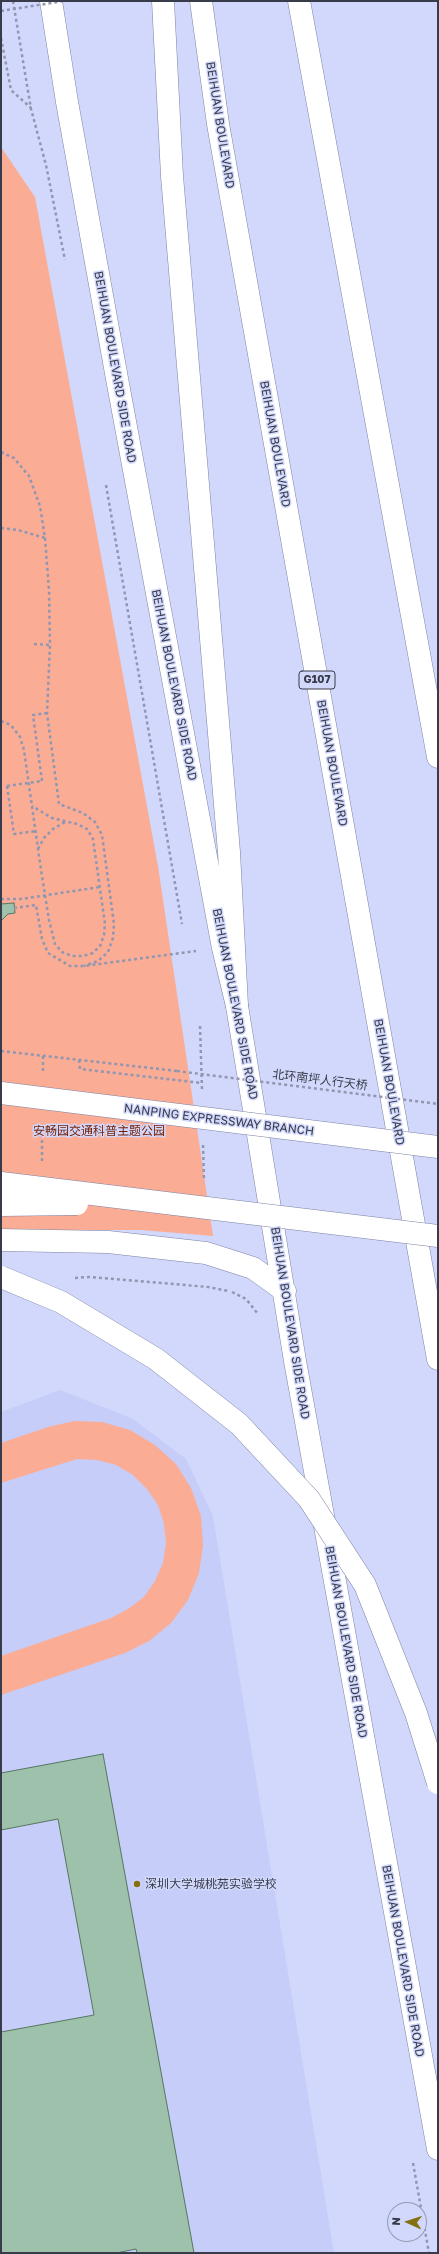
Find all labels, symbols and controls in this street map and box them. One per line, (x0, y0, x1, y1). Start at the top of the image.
street label: BEIHUAN BOULEVARD (203, 61, 237, 189)
street label: BEIHUAN BOULEVARD SIDE ROAD (91, 270, 139, 464)
street label: BEIHUAN BOULEVARD (257, 380, 293, 508)
street label: BEIHUAN BOULEVARD SIDE ROAD (148, 588, 200, 782)
road number: G107 (299, 671, 335, 689)
street label: BEIHUAN BOULEVARD (314, 699, 350, 827)
street label: BEIHUAN BOULEVARD SIDE ROAD (209, 907, 261, 1101)
street label: BEIHUAN BOULEVARD (371, 1018, 407, 1146)
street label: 北环南坪人行天桥 (271, 1067, 369, 1093)
street label: NANPING EXPRESSWAY BRANCH (123, 1101, 315, 1139)
park label: 安畅园交通科普主题公园 (33, 1124, 165, 1138)
street label: BEIHUAN BOULEVARD SIDE ROAD (268, 1226, 312, 1420)
street label: BEIHUAN BOULEVARD SIDE ROAD (322, 1545, 370, 1739)
street label: BEIHUAN BOULEVARD SIDE ROAD (379, 1864, 427, 2058)
place label: 深圳大学城桃苑实验学校 (145, 1877, 277, 1891)
marker: 深圳大学城桃苑实验学校 (132, 1879, 142, 1889)
north arrow (387, 2202, 427, 2242)
text: N (389, 2217, 402, 2226)

